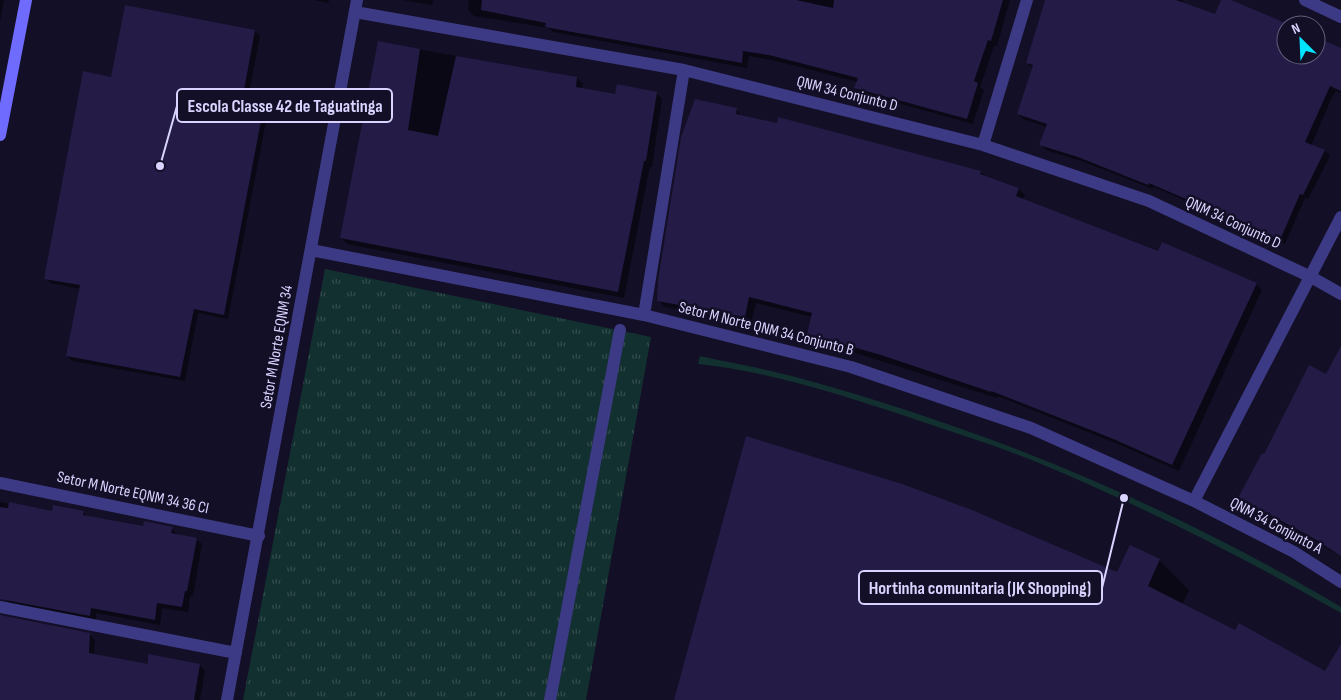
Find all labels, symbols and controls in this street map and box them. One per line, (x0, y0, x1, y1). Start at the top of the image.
north arrow (1276, 15, 1326, 65)
text: N (1289, 19, 1303, 38)
street label: QNM 34 Conjunto D (794, 72, 900, 116)
callout: Escola Classe 42 de Taguatinga (177, 89, 392, 122)
text: Escola Classe 42 de Taguatinga (187, 96, 383, 117)
street label: QNM 34 Conjunto D (1182, 193, 1284, 254)
street label: Setor M Norte EQNM 34 (257, 283, 297, 410)
street label: Setor M Norte QNM 34 Conjunto B (676, 298, 856, 360)
street label: Setor M Norte EQNM 34 36 CI (55, 468, 211, 518)
street label: QNM 34 Conjunto A (1226, 494, 1326, 559)
callout: Hortinha comunitaria (JK Shopping) (859, 571, 1102, 604)
text: Hortinha comunitaria (JK Shopping) (869, 578, 1091, 599)

